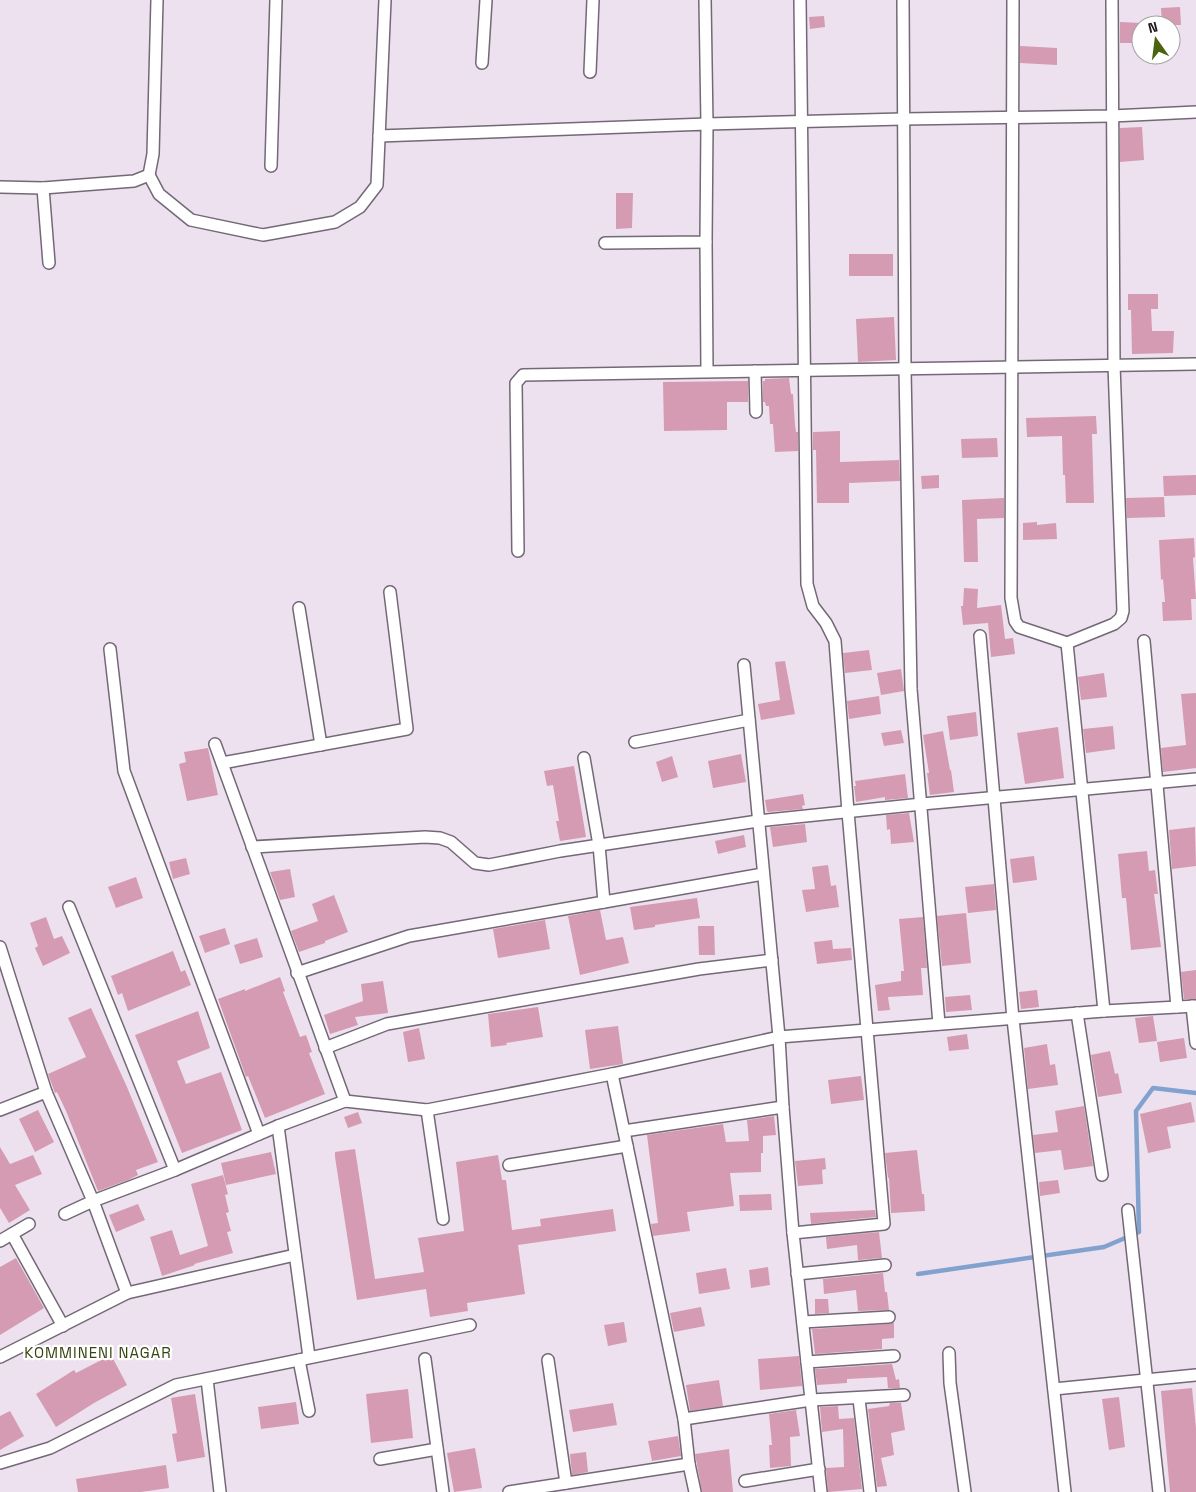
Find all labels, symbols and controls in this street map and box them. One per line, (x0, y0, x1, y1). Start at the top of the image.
north arrow (1131, 15, 1181, 65)
text: N (1146, 18, 1160, 37)
district label: KOMMINENI NAGAR (24, 1343, 172, 1362)

